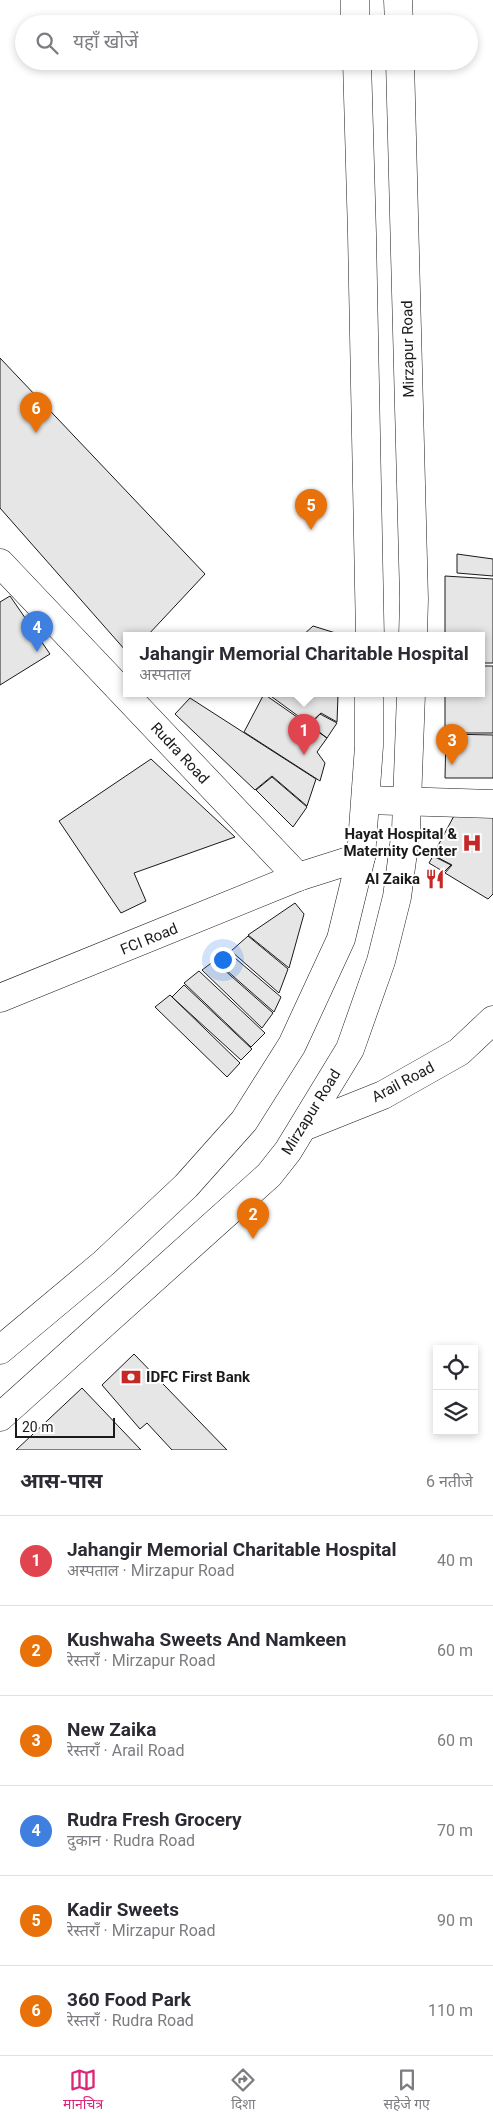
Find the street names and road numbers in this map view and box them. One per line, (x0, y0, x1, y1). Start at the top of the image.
street label: Mirzapur Road (398, 300, 418, 398)
street label: Rudra Road (147, 719, 213, 787)
street label: FCI Road (118, 919, 180, 959)
street label: Arail Road (369, 1058, 437, 1106)
street label: Mirzapur Road (278, 1066, 344, 1158)

